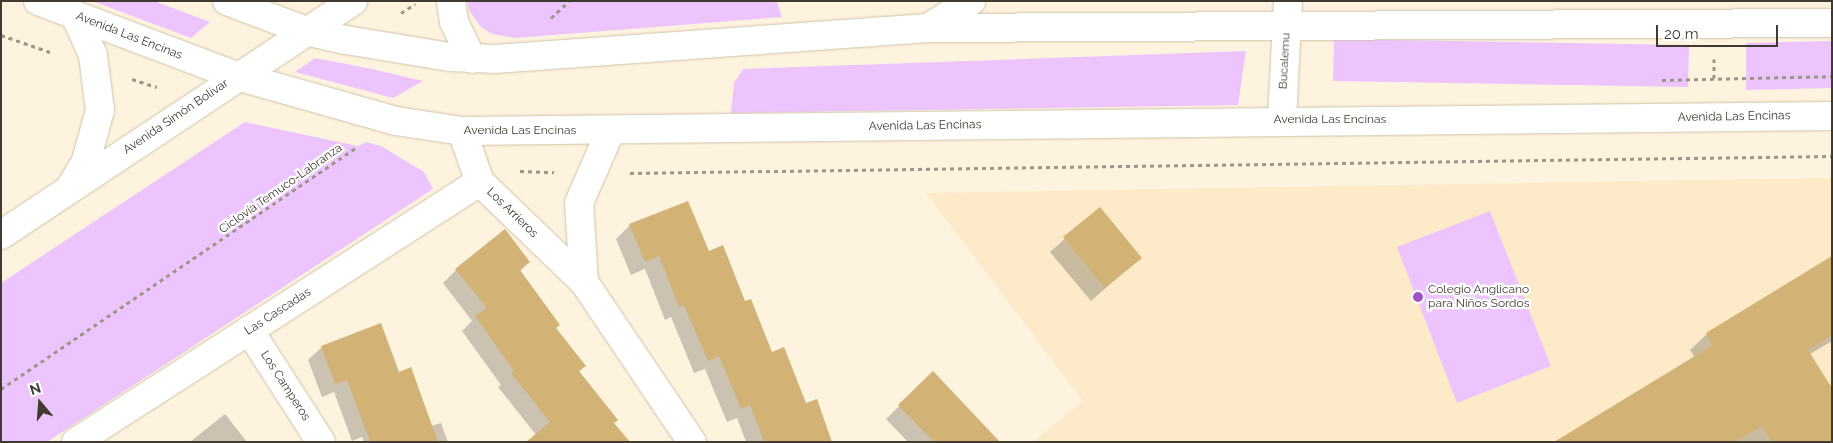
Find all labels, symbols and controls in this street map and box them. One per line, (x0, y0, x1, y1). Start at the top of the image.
street label: Avenida Las Encinas (74, 9, 184, 63)
scale bar (1658, 15, 1780, 47)
text: 20 m (1664, 25, 1699, 43)
street label: Bucalemu (1276, 32, 1294, 90)
street label: Avenida Simón Bolívar (121, 76, 231, 158)
street label: Avenida Las Encinas (1677, 109, 1791, 125)
street label: Avenida Las Encinas (1274, 113, 1386, 127)
street label: Avenida Las Encinas (868, 118, 982, 134)
street label: Avenida Las Encinas (464, 124, 576, 138)
street label: Ciclovía Temuco-Labranza (217, 141, 345, 237)
street label: Los Arrieros (483, 185, 541, 241)
place label: Colegio Anglicano para Niños Sordos (1428, 283, 1530, 311)
street label: Las Cascadas (242, 285, 314, 339)
marker: Colegio Anglicano para Niños Sordos (1412, 291, 1424, 303)
street label: Los Camperos (257, 349, 313, 423)
north arrow (15, 378, 65, 428)
text: N (28, 379, 43, 398)

